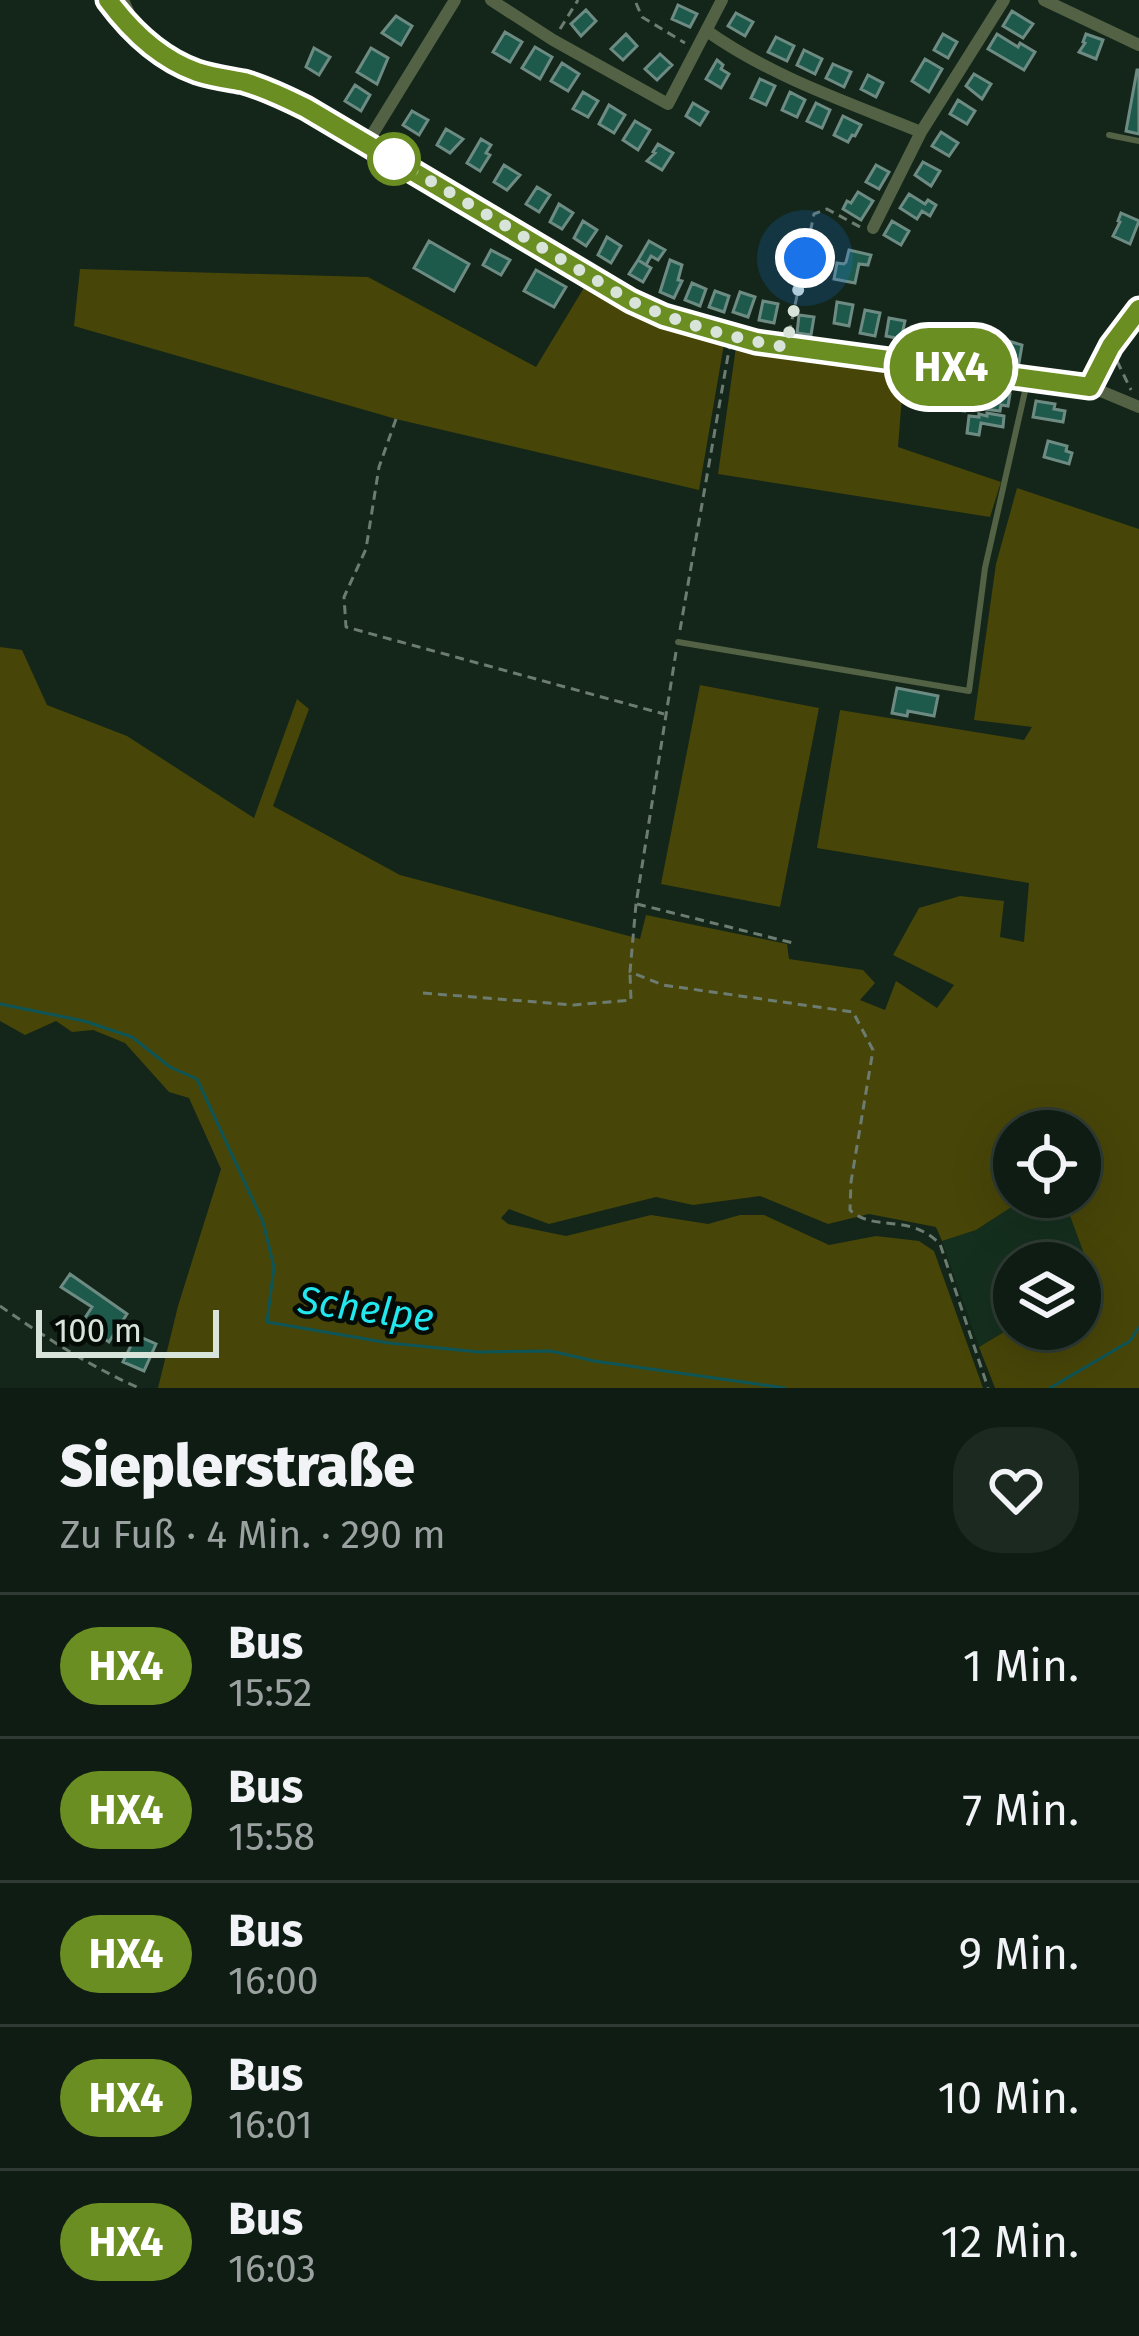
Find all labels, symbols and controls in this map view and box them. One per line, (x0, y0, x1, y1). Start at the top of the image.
unlabelled marker (369, 134, 419, 184)
your location (775, 228, 835, 288)
line badge: HX4 (882, 328, 1020, 406)
text: HX4 (914, 342, 988, 392)
map controls (993, 1110, 1101, 1350)
button: locate (993, 1110, 1101, 1218)
button: layers (993, 1242, 1101, 1350)
water label: Schelpe (294, 1277, 437, 1341)
scale bar (36, 1304, 219, 1357)
text: 100 m (54, 1311, 142, 1351)
button: heart (953, 1427, 1079, 1553)
text: Sieplerstraße (60, 1433, 415, 1501)
text: Zu Fuß · 4 Min. · 290 m (60, 1512, 446, 1558)
text: Bus (228, 1616, 303, 1670)
text: 1 Min. (963, 1639, 1079, 1693)
text: HX4 (89, 1641, 163, 1691)
text: 15:52 (228, 1670, 312, 1716)
text: Bus (228, 1760, 303, 1814)
text: 7 Min. (962, 1783, 1079, 1837)
text: HX4 (89, 1785, 163, 1835)
text: 15:58 (228, 1814, 315, 1860)
text: Bus (228, 1904, 303, 1958)
text: 9 Min. (959, 1927, 1079, 1981)
text: HX4 (89, 1929, 163, 1979)
text: 16:00 (228, 1958, 319, 2004)
text: Bus (228, 2048, 303, 2102)
text: 10 Min. (938, 2071, 1079, 2125)
text: HX4 (89, 2073, 163, 2123)
text: 16:01 (228, 2102, 313, 2148)
text: Bus (228, 2192, 303, 2246)
text: 12 Min. (940, 2215, 1079, 2269)
text: HX4 (89, 2217, 163, 2267)
text: 16:03 (228, 2246, 316, 2292)

